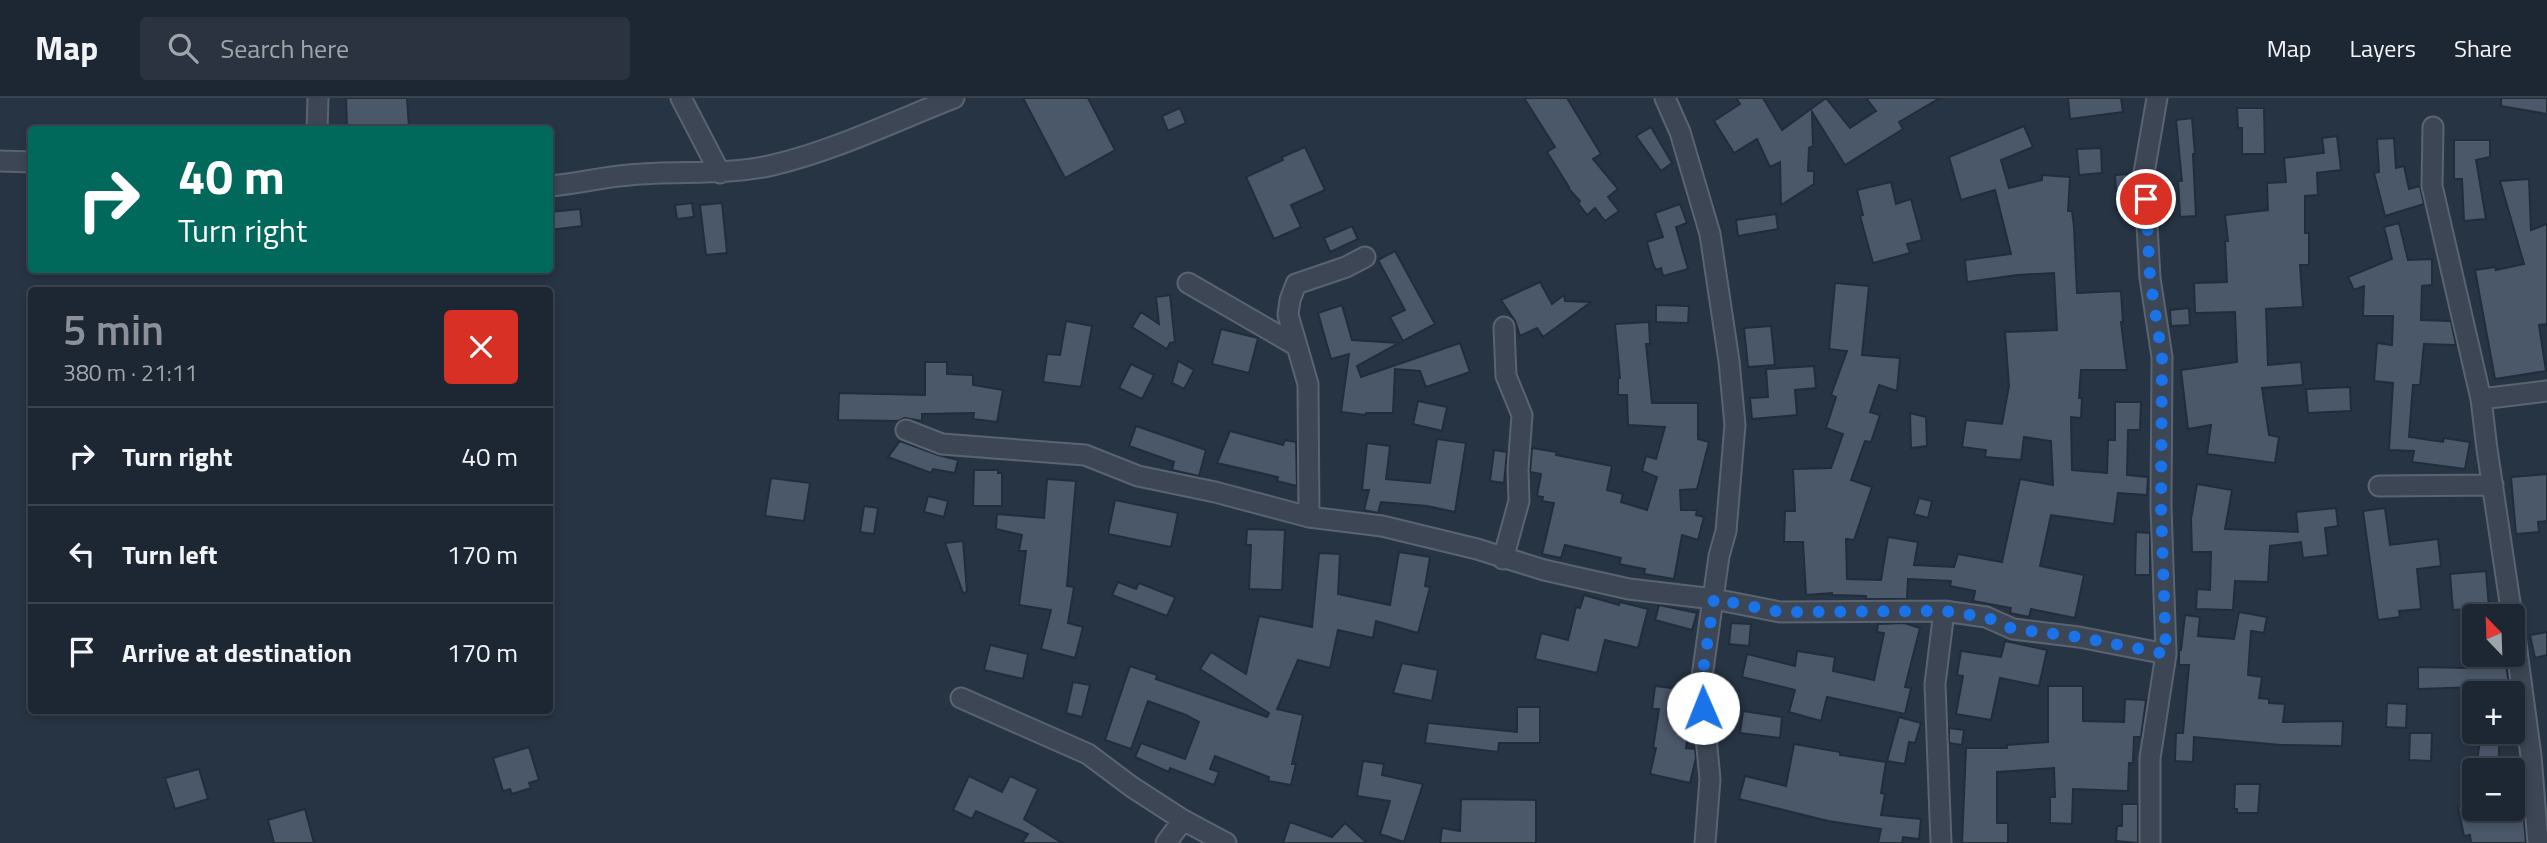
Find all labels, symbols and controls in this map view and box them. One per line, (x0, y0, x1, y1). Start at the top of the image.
search box (140, 17, 630, 80)
text: Map (35, 23, 98, 73)
icon: search (164, 29, 202, 67)
text: Search here (220, 29, 349, 68)
text: Map (2267, 30, 2312, 66)
text: Layers (2350, 30, 2416, 66)
text: Share (2454, 30, 2512, 66)
text: 40 m (178, 138, 285, 213)
icon: right (63, 154, 154, 245)
pin (2116, 169, 2176, 229)
icon: arrive (2127, 180, 2165, 218)
text: Turn right (178, 206, 307, 254)
text: 5 min (63, 297, 164, 361)
button: close (444, 310, 518, 384)
text: 380 m · 21:11 (63, 355, 198, 390)
icon: right (63, 437, 101, 475)
text: Turn right (122, 437, 233, 476)
text: 40 m (461, 437, 518, 476)
icon: left (63, 535, 101, 573)
text: Turn left (122, 535, 217, 574)
text: 170 m (447, 535, 518, 574)
north arrow (2462, 604, 2525, 667)
map controls (2462, 604, 2525, 821)
icon: arrive (63, 633, 101, 671)
text: Arrive at destination (122, 633, 352, 672)
text: 170 m (447, 633, 518, 672)
position arrow (1666, 671, 1740, 745)
button: + (2462, 681, 2525, 744)
button: − (2462, 758, 2525, 821)

